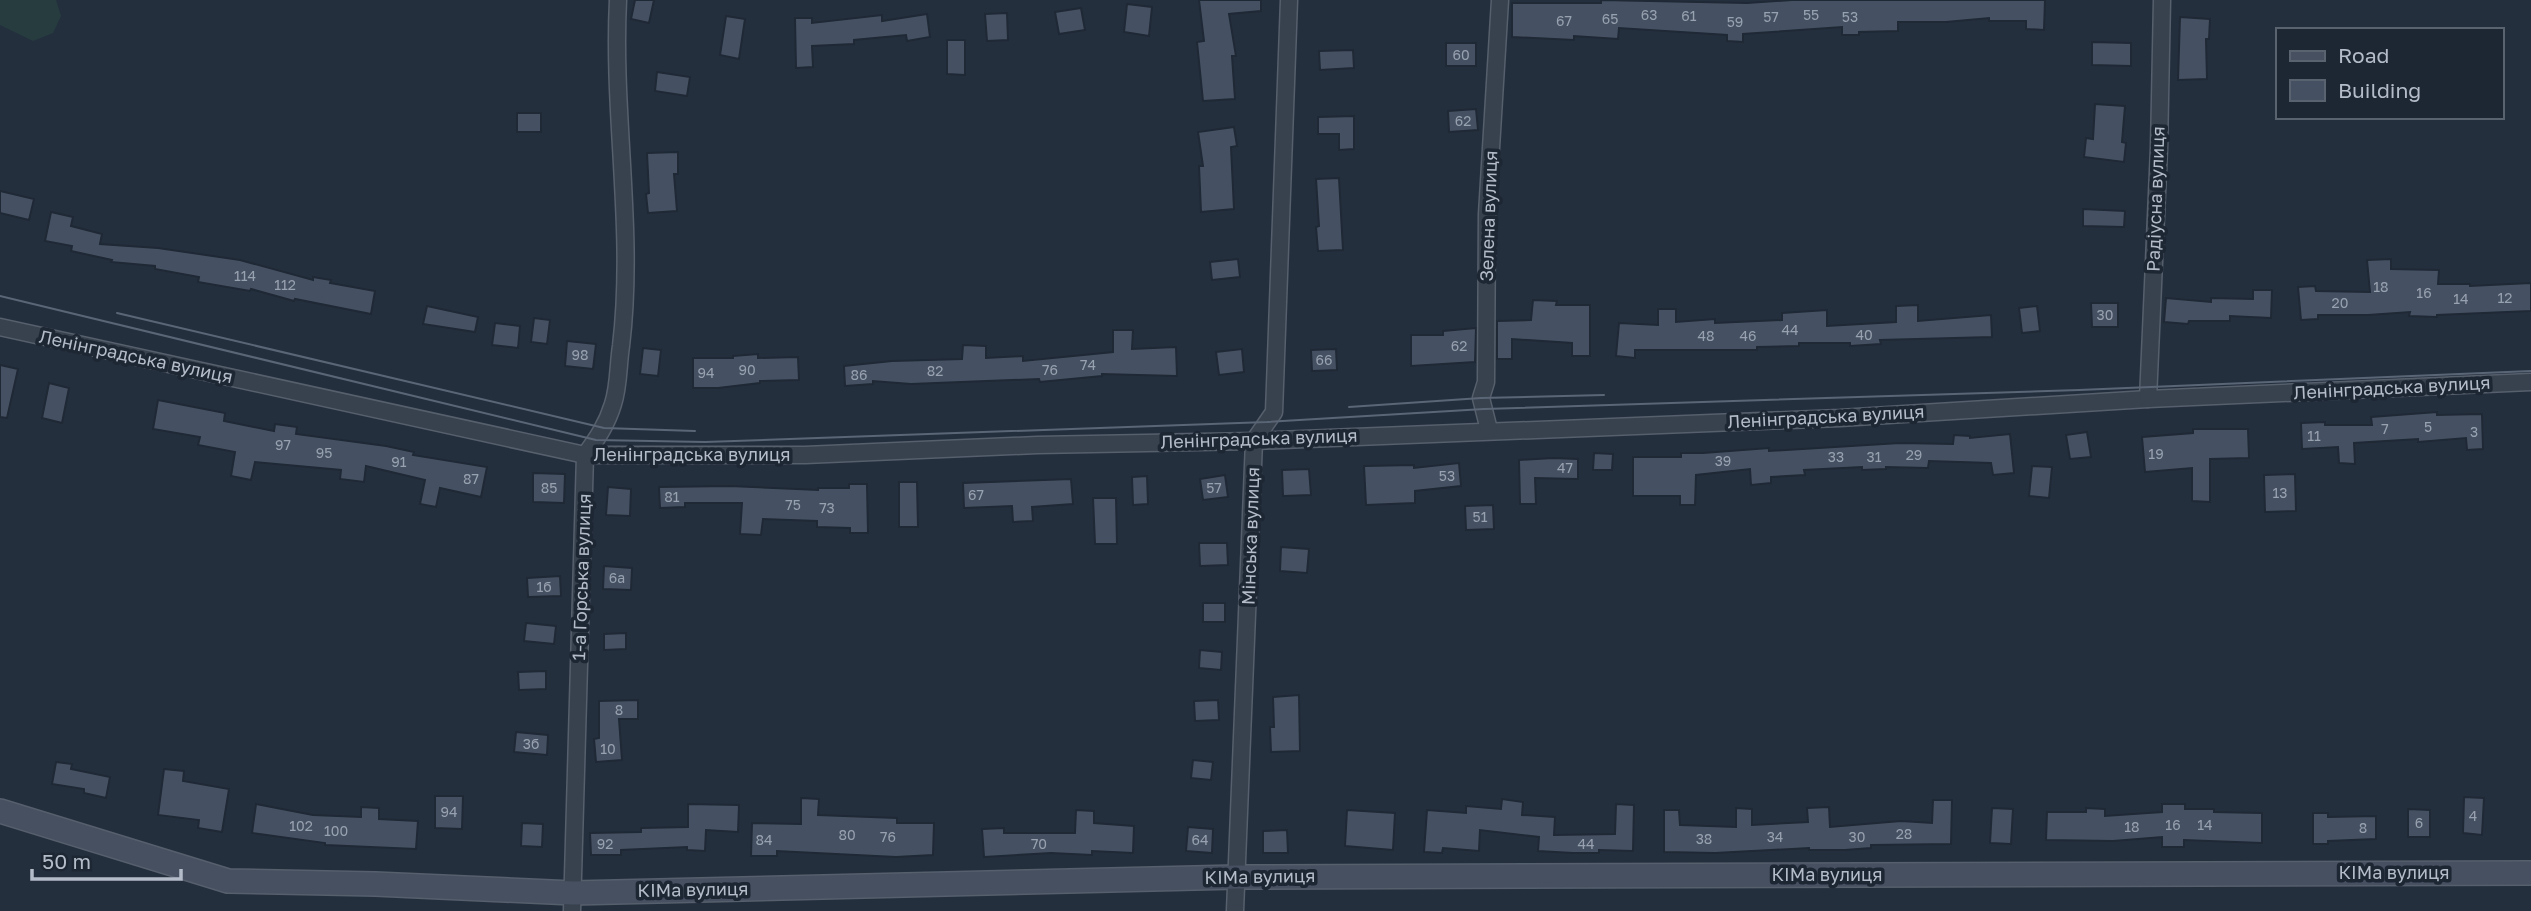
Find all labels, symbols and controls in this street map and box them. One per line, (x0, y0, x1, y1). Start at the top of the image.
house number: 63 (1641, 6, 1657, 23)
house number: 55 (1803, 6, 1819, 23)
house number: 61 (1681, 7, 1697, 24)
house number: 57 (1763, 8, 1779, 25)
house number: 53 (1842, 8, 1858, 25)
house number: 65 (1602, 10, 1618, 27)
house number: 67 (1556, 12, 1572, 29)
house number: 59 (1727, 13, 1743, 30)
legend (2276, 28, 2503, 119)
text: Road (2338, 42, 2389, 68)
house number: 60 (1452, 46, 1470, 63)
text: Building (2338, 77, 2421, 103)
house number: 62 (1455, 112, 1471, 129)
street label: Радіусна вулиця (2141, 126, 2169, 272)
street label: Зелена вулиця (1475, 150, 1501, 282)
house number: 114 (234, 267, 256, 284)
house number: 112 (274, 276, 296, 293)
house number: 18 (2373, 278, 2389, 295)
house number: 16 (2416, 284, 2432, 301)
house number: 12 (2498, 289, 2512, 306)
house number: 14 (2453, 290, 2469, 307)
house number: 20 (2332, 294, 2348, 311)
house number: 30 (2097, 306, 2113, 323)
house number: 44 (1781, 321, 1799, 338)
street label: Ленінградська вулиця (37, 325, 235, 387)
house number: 40 (1855, 326, 1873, 343)
house number: 48 (1697, 327, 1715, 344)
house number: 46 (1739, 327, 1757, 344)
house number: 62 (1451, 337, 1467, 354)
house number: 98 (571, 346, 589, 363)
house number: 66 (1316, 351, 1332, 368)
house number: 74 (1080, 356, 1096, 373)
house number: 90 (738, 361, 756, 378)
house number: 76 (1042, 361, 1058, 378)
house number: 82 (927, 362, 943, 379)
house number: 94 (697, 364, 715, 381)
house number: 86 (850, 366, 868, 383)
street label: Ленінградська вулиця (2293, 371, 2491, 403)
street label: Ленінградська вулиця (1727, 400, 1925, 432)
house number: 5 (2424, 418, 2432, 435)
house number: 7 (2381, 420, 2389, 437)
house number: 3 (2470, 423, 2478, 440)
street label: Ленінградська вулиця (1160, 424, 1358, 452)
house number: 11 (2307, 427, 2321, 444)
house number: 97 (275, 436, 291, 453)
street label: Ленінградська вулиця (593, 443, 791, 465)
house number: 95 (316, 444, 332, 461)
house number: 19 (2148, 445, 2164, 462)
house number: 29 (1906, 446, 1922, 463)
house number: 33 (1828, 448, 1844, 465)
house number: 31 (1867, 448, 1882, 465)
house number: 39 (1715, 452, 1731, 469)
house number: 91 (391, 453, 407, 470)
house number: 47 (1557, 459, 1573, 476)
street label: Мінська вулиця (1237, 467, 1263, 605)
house number: 53 (1439, 467, 1455, 484)
house number: 87 (463, 470, 479, 487)
house number: 85 (541, 479, 557, 496)
house number: 57 (1206, 479, 1222, 496)
house number: 13 (2273, 484, 2287, 501)
house number: 67 (968, 486, 984, 503)
house number: 81 (664, 488, 680, 505)
street label: 1-а Горська вулиця (567, 493, 595, 661)
house number: 75 (785, 496, 801, 513)
house number: 73 (819, 499, 835, 516)
house number: 51 (1473, 508, 1488, 525)
house number: 6а (609, 569, 625, 586)
house number: 1б (536, 578, 552, 595)
house number: 8 (615, 701, 623, 718)
house number: 3б (523, 735, 539, 752)
house number: 10 (600, 740, 616, 757)
house number: 94 (440, 803, 458, 820)
house number: 4 (2469, 807, 2477, 824)
house number: 6 (2415, 814, 2423, 831)
house number: 16 (2165, 816, 2181, 833)
house number: 14 (2197, 816, 2213, 833)
house number: 102 (289, 817, 313, 834)
house number: 18 (2124, 818, 2140, 835)
house number: 8 (2359, 819, 2367, 836)
house number: 100 (324, 822, 348, 839)
house number: 28 (1896, 825, 1912, 842)
house number: 80 (838, 826, 856, 843)
house number: 76 (880, 828, 896, 845)
house number: 34 (1767, 828, 1783, 845)
house number: 30 (1849, 828, 1865, 845)
house number: 38 (1696, 830, 1712, 847)
house number: 84 (755, 831, 773, 848)
house number: 64 (1191, 831, 1209, 848)
house number: 92 (597, 835, 613, 852)
house number: 70 (1031, 835, 1047, 852)
house number: 44 (1577, 835, 1595, 852)
scale bar (32, 838, 180, 882)
text: 50 m (42, 848, 91, 874)
street label: КІМа вулиця (2338, 861, 2450, 883)
street label: КІМа вулиця (1771, 863, 1883, 885)
street label: КІМа вулиця (1204, 864, 1316, 888)
street label: КІМа вулиця (637, 877, 749, 901)

